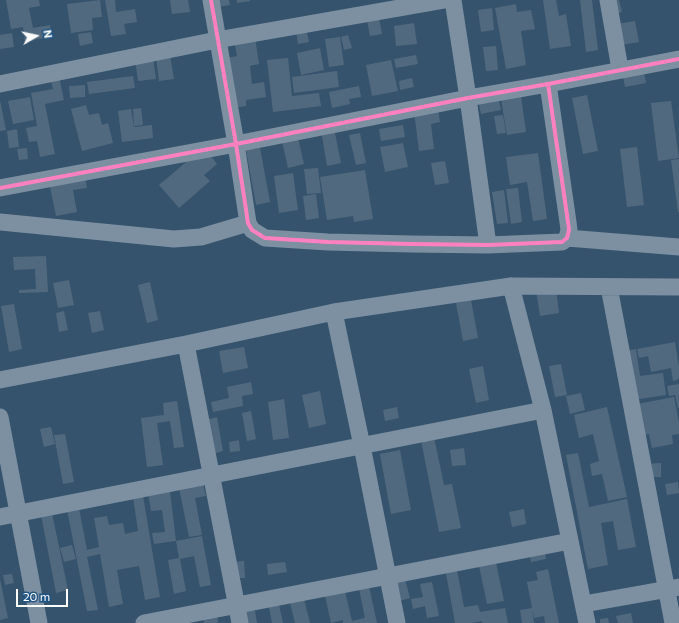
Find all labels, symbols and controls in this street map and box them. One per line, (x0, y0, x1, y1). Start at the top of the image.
north arrow (16, 16, 56, 56)
text: N (41, 29, 55, 39)
scale bar (18, 581, 70, 607)
text: 20 m (23, 589, 50, 603)

